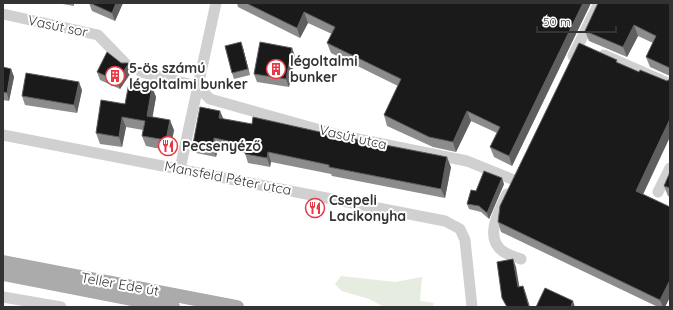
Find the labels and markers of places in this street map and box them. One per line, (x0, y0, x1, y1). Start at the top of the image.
place label: légoltalmi bunker (290, 52, 357, 86)
building icon: légoltalmi bunker (265, 58, 287, 80)
place label: 5-ös számú légoltalmi bunker (129, 59, 248, 93)
building icon: 5-ös számú légoltalmi bunker (104, 65, 126, 87)
restaurant icon: Pecsenyéző (157, 135, 179, 157)
place label: Pecsenyéző (182, 137, 261, 155)
place label: Csepeli Lacikonyha (329, 191, 406, 225)
restaurant icon: Csepeli Lacikonyha (304, 197, 326, 219)

